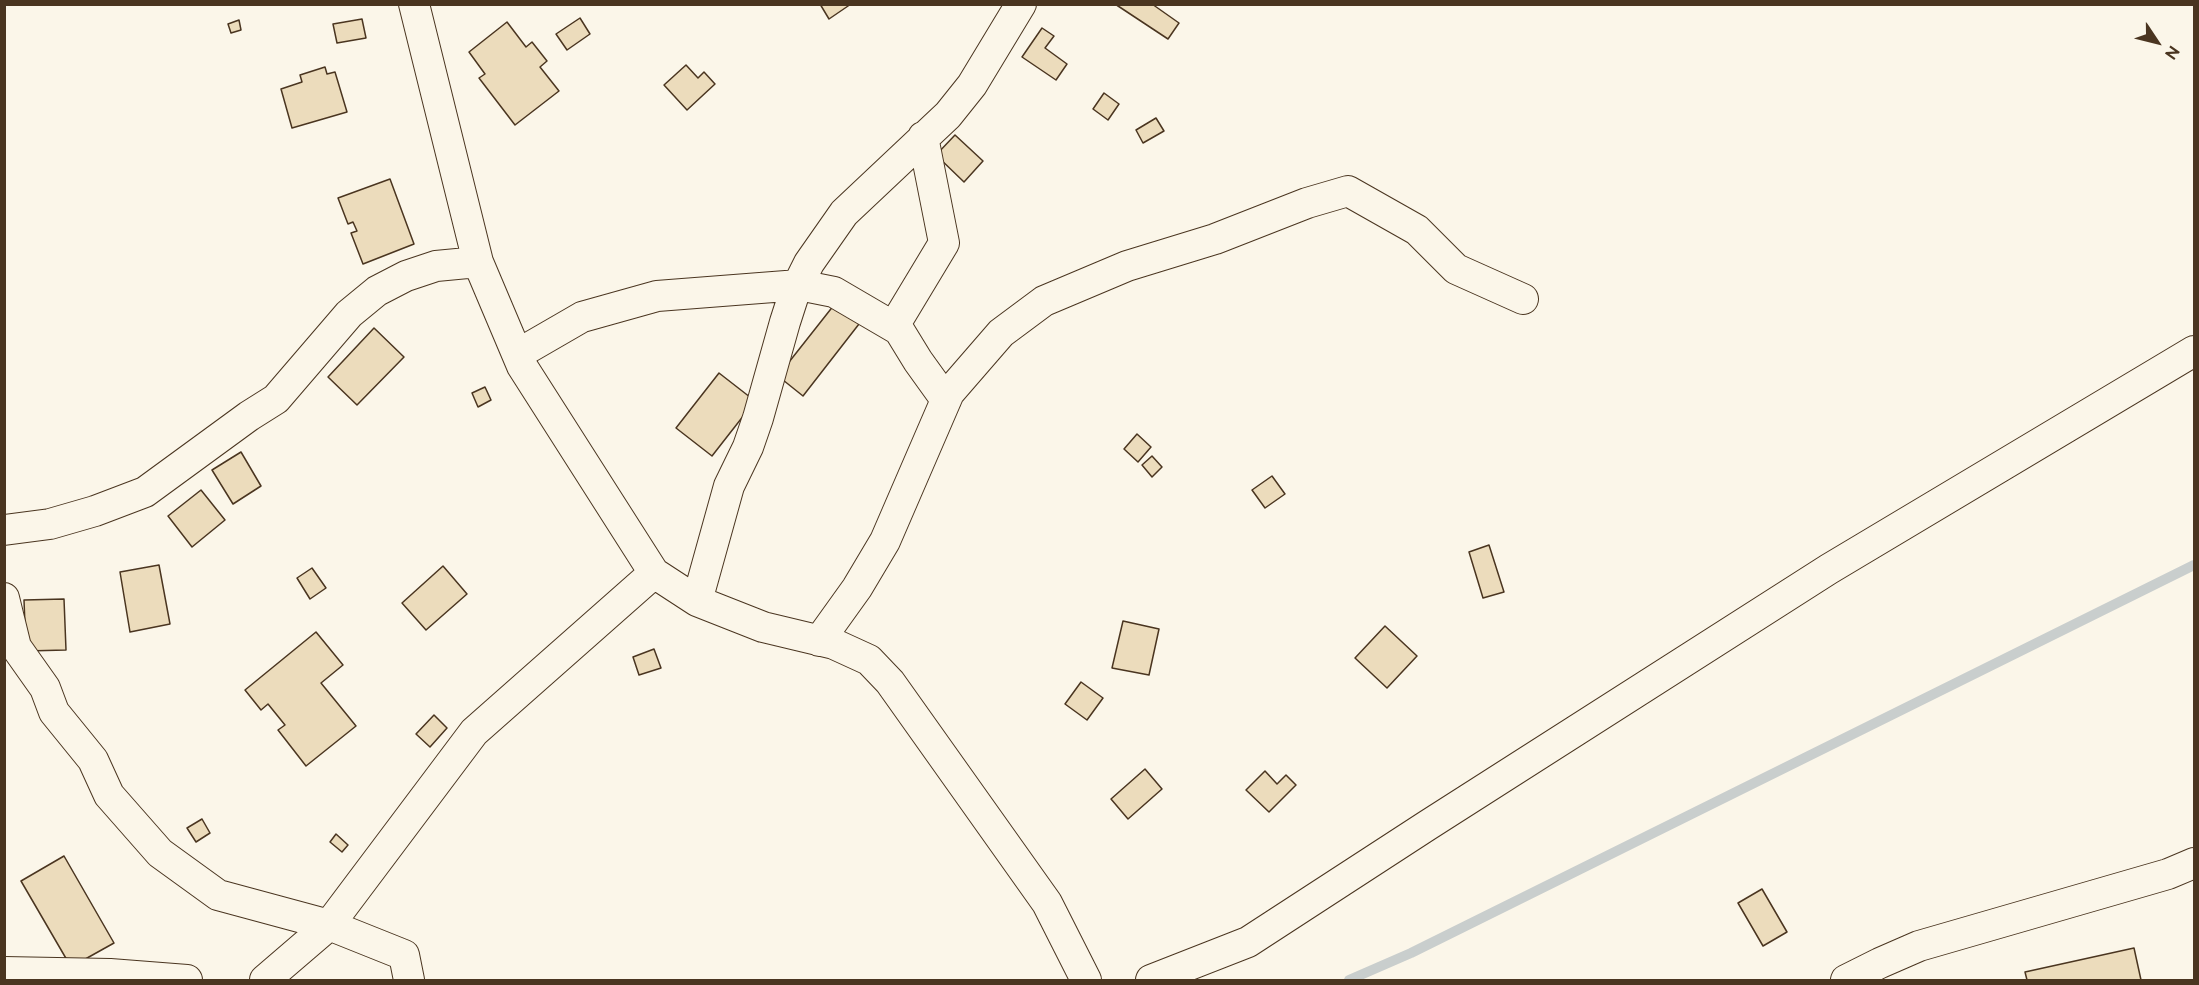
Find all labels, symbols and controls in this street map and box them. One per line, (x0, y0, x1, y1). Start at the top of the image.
north arrow (2127, 12, 2187, 72)
text: N (2161, 42, 2183, 63)

